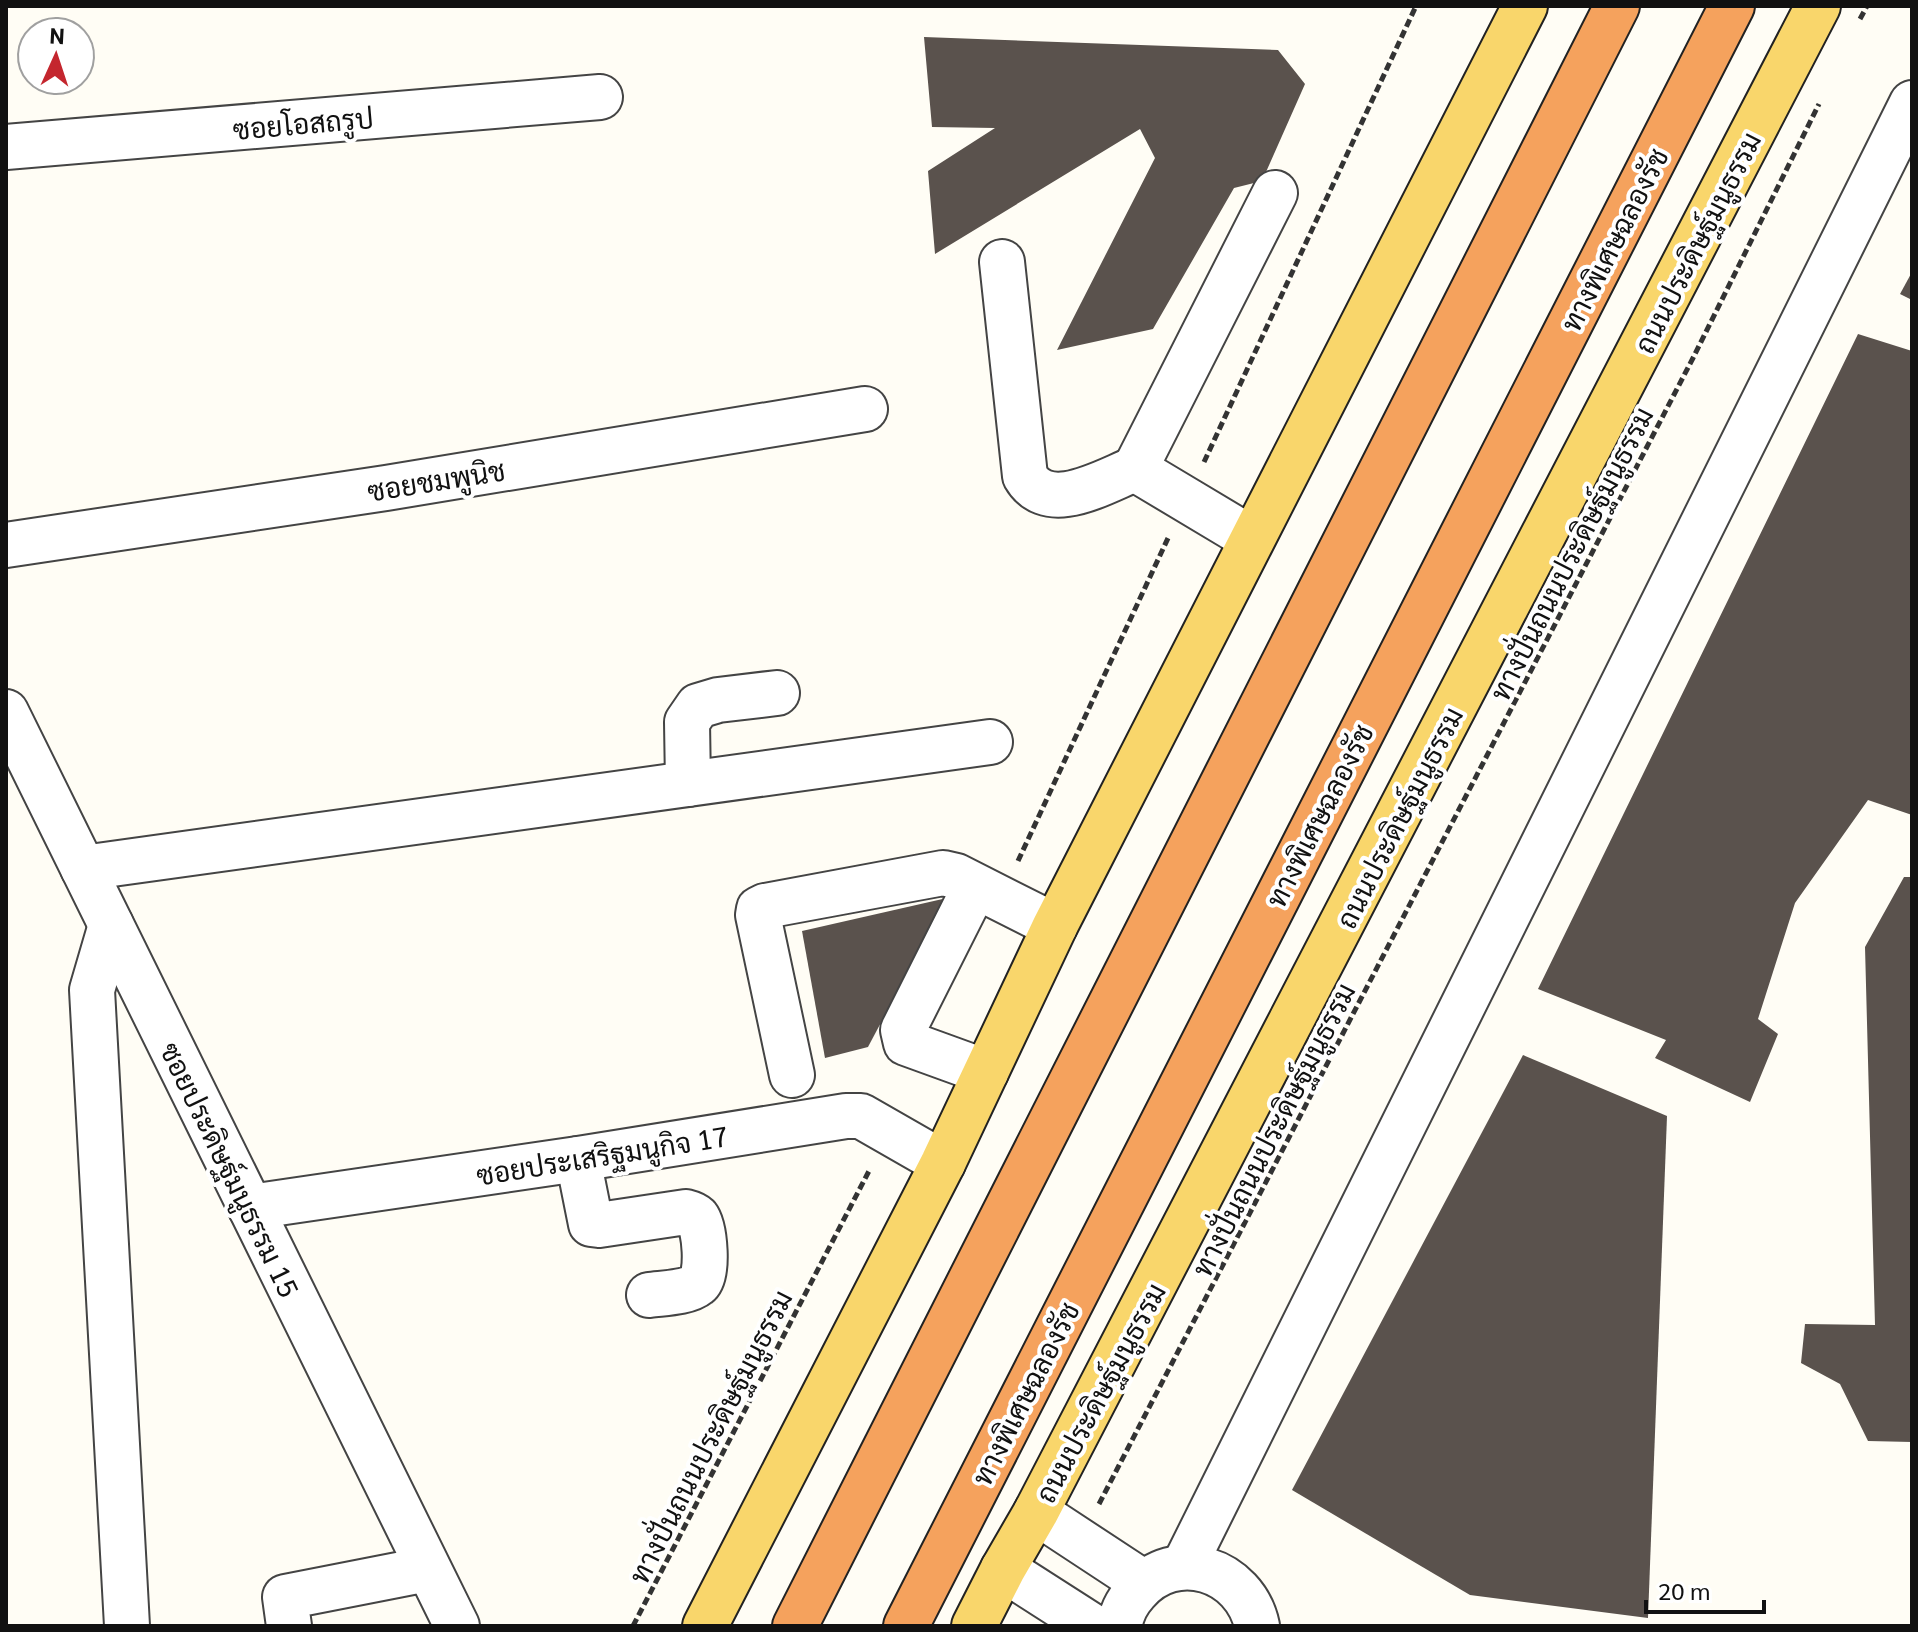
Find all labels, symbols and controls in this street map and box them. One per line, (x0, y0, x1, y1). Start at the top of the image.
north arrow (16, 16, 96, 96)
text: N (49, 21, 66, 49)
street label: ซอยโอสถรูป (231, 98, 375, 150)
street label: ถนนประดิษฐ์มนูธรรม (1625, 125, 1771, 361)
street label: ทางพิเศษฉลองรัช (1551, 141, 1675, 337)
street label: ทางปั่นถนนประดิษฐ์มนูธรรม (1477, 399, 1663, 708)
street label: ซอยชมพูนิช (365, 450, 508, 512)
street label: ถนนประดิษฐ์มนูธรรม (1327, 700, 1473, 936)
street label: ทางพิเศษฉลองรัช (1256, 717, 1380, 913)
street label: ทางปั่นถนนประดิษฐ์มนูธรรม (1179, 975, 1365, 1284)
street label: ซอยประดิษฐ์มนูธรรม 15 (150, 1036, 308, 1304)
street label: ซอยประเสริฐมนูกิจ 17 (474, 1116, 731, 1196)
street label: ถนนประดิษฐ์มนูธรรม (1026, 1276, 1176, 1510)
street label: ทางปั่นถนนประดิษฐ์มนูธรรม (616, 1282, 802, 1591)
street label: ทางพิเศษฉลองรัช (962, 1295, 1086, 1491)
scale bar (1646, 1564, 1764, 1614)
text: 20 m (1658, 1574, 1710, 1606)

